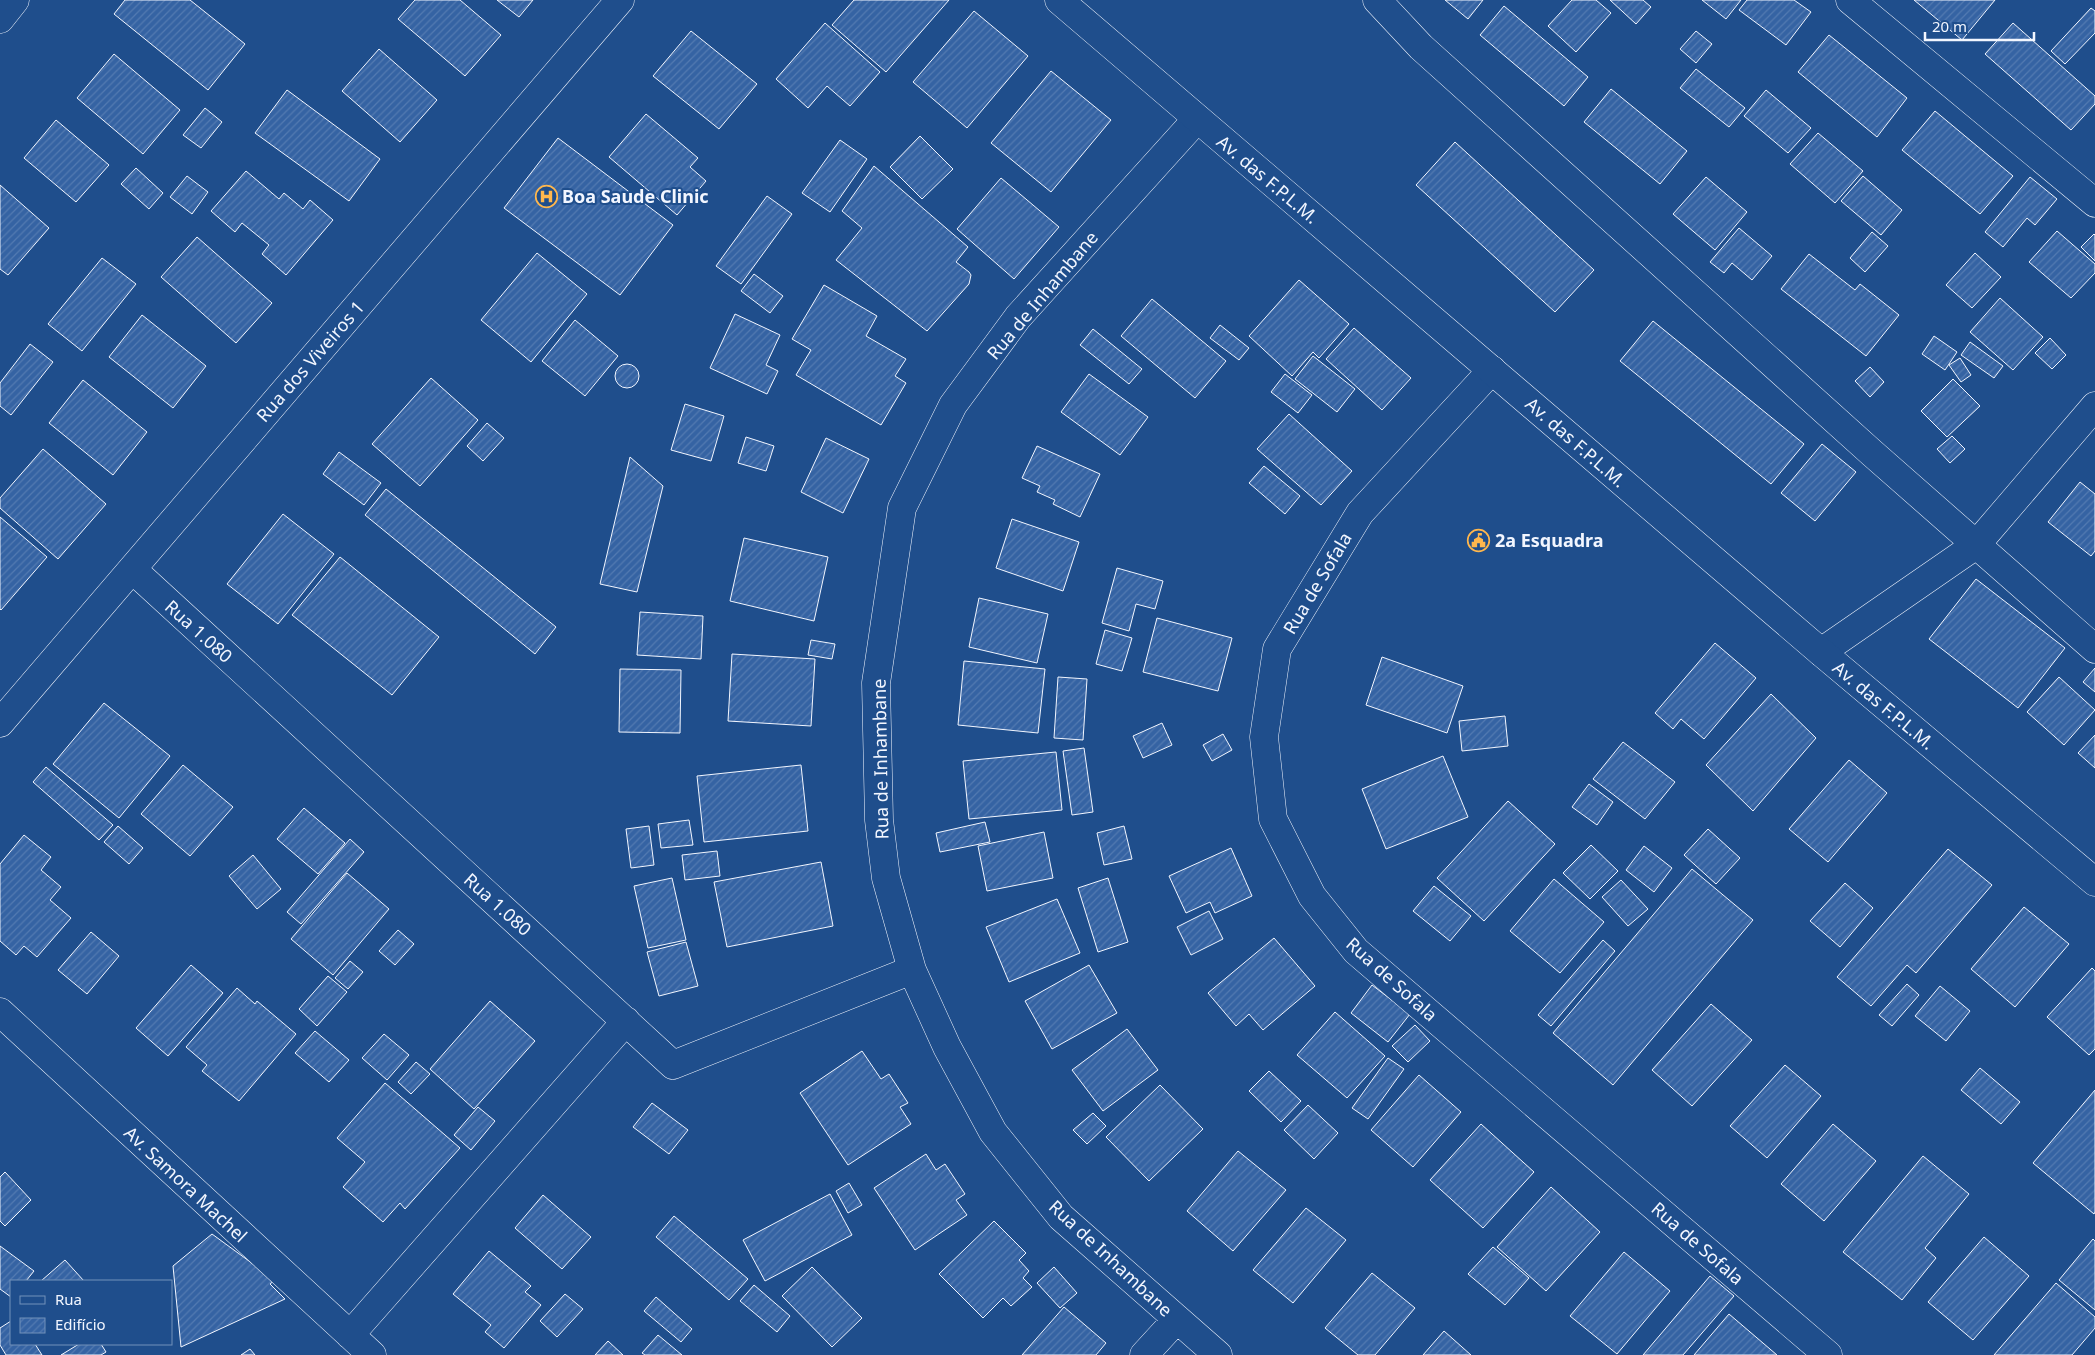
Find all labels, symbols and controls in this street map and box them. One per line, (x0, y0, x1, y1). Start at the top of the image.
scale bar (1925, 10, 2034, 42)
text: 20 m (1932, 16, 1967, 36)
street label: Av. das F.P.L.M. (1212, 129, 1324, 229)
hospital icon: Boa Saude Clinic (534, 184, 558, 208)
place label: Boa Saude Clinic (562, 184, 709, 208)
street label: Rua de Inhambane (981, 226, 1103, 364)
street label: Rua dos Viveiros 1 (251, 295, 369, 427)
street label: Av. das F.P.L.M. (1521, 392, 1631, 492)
street label: Rua de Sofala (1277, 528, 1357, 638)
public building icon: 2a Esquadra (1467, 528, 1491, 552)
place label: 2a Esquadra (1495, 528, 1604, 552)
street label: Rua 1.080 (160, 594, 238, 668)
street label: Av. das F.P.L.M. (1828, 655, 1940, 755)
street label: Rua de Inhambane (867, 678, 893, 840)
street label: Rua 1.080 (459, 867, 537, 941)
street label: Rua de Sofala (1341, 932, 1443, 1026)
street label: Av. Samora Machel (119, 1121, 253, 1247)
street label: Rua de Inhambane (1044, 1194, 1178, 1322)
street label: Rua de Sofala (1647, 1196, 1749, 1290)
legend (10, 1280, 172, 1345)
text: Rua (55, 1289, 82, 1309)
text: Edifício (55, 1314, 106, 1334)

